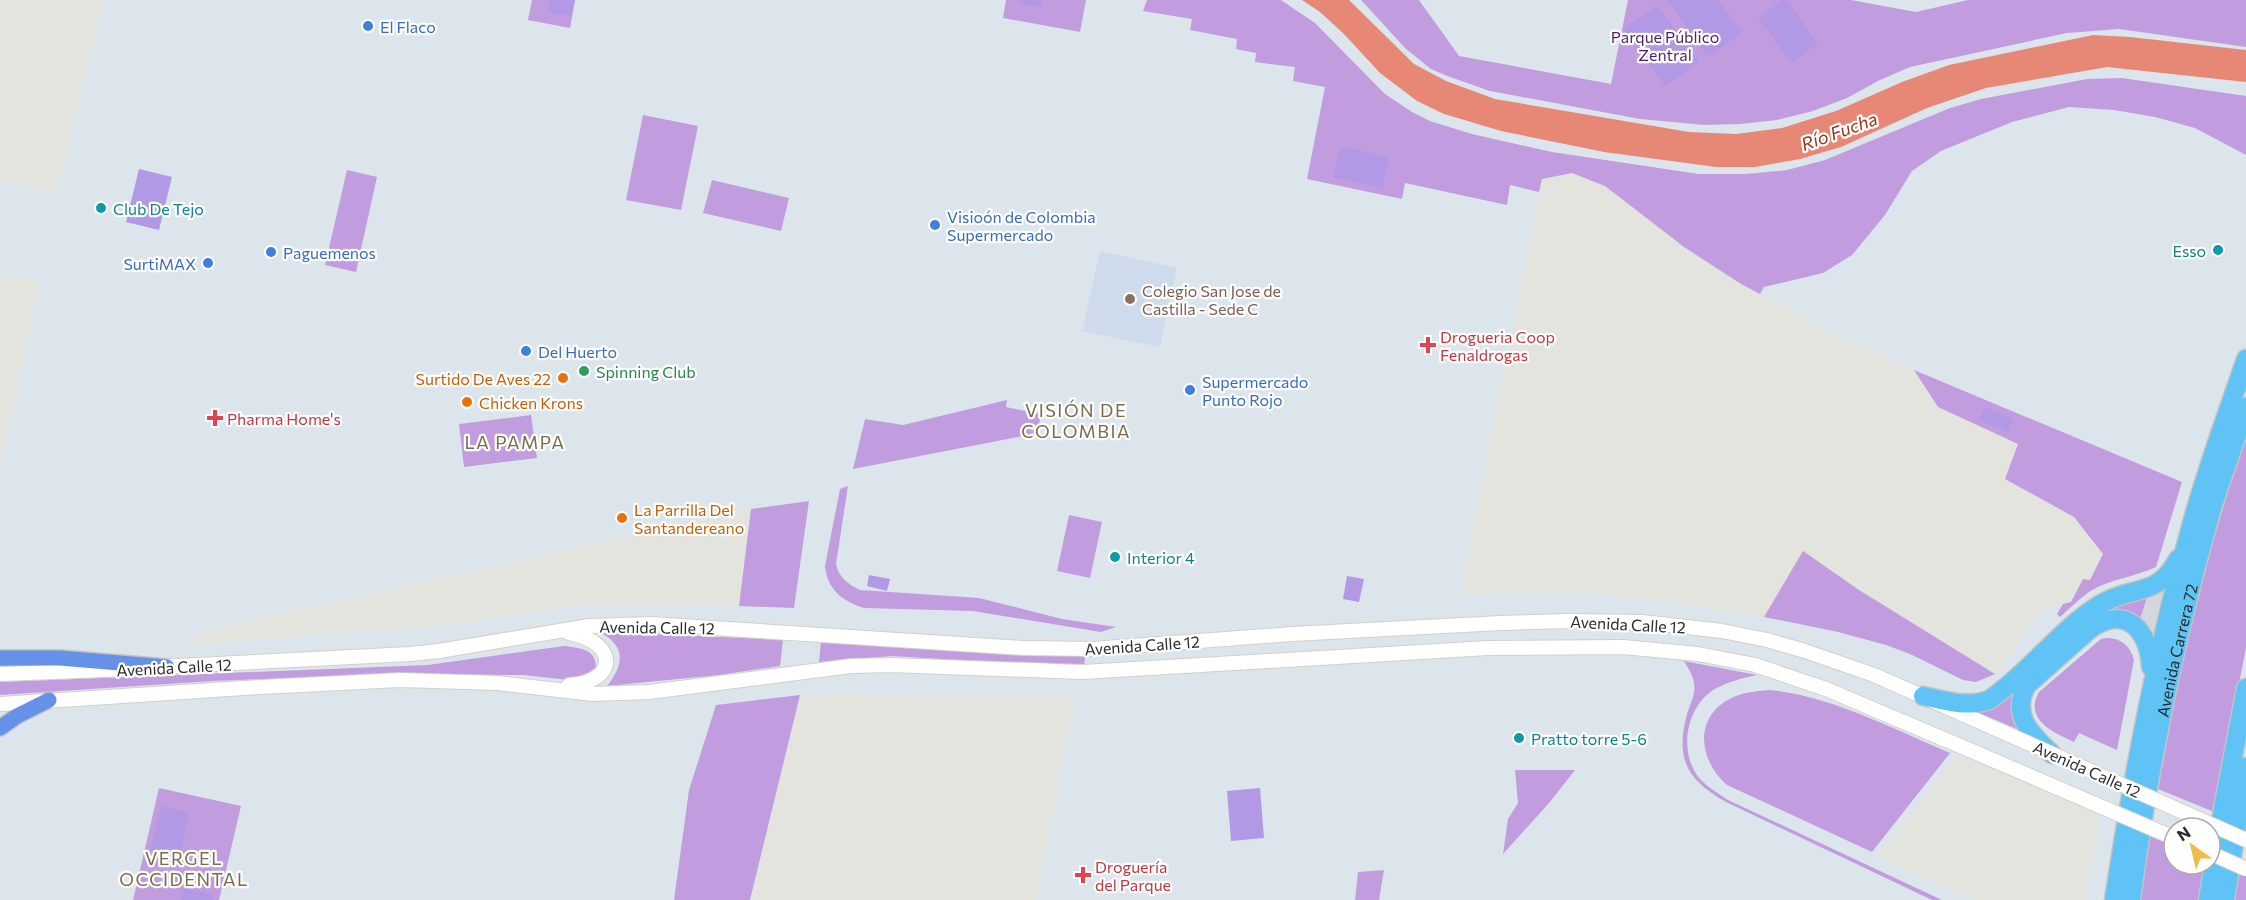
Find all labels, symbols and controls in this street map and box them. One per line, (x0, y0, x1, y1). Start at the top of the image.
place label: El Flaco (380, 17, 436, 36)
marker: El Flaco (361, 19, 375, 33)
park label: Parque Público Zentral (1611, 27, 1719, 64)
water label: Río Fucha (1798, 107, 1880, 155)
place label: Club De Tejo (113, 199, 204, 218)
marker: Club De Tejo (94, 201, 108, 215)
place label: Visioón de Colombia Supermercado (947, 207, 1096, 244)
marker: Visioón de Colombia Supermercado (928, 218, 942, 232)
place label: Esso (2172, 241, 2206, 260)
place label: Paguemenos (283, 243, 376, 262)
marker: Esso (2211, 243, 2225, 257)
marker: Paguemenos (264, 245, 278, 259)
place label: SurtiMAX (123, 254, 196, 273)
marker: SurtiMAX (201, 256, 215, 270)
place label: Colegio San Jose de Castilla - Sede C (1142, 281, 1281, 318)
marker: Colegio San Jose de Castilla - Sede C (1123, 292, 1137, 306)
place label: Drogueria Coop Fenaldrogas (1440, 327, 1555, 364)
marker: Drogueria Coop Fenaldrogas (1421, 338, 1435, 352)
place label: Del Huerto (538, 342, 617, 361)
marker: Del Huerto (519, 344, 533, 358)
place label: Spinning Club (596, 362, 696, 381)
marker: Spinning Club (577, 364, 591, 378)
place label: Surtido De Aves 22 (416, 369, 551, 388)
marker: Surtido De Aves 22 (556, 371, 570, 385)
place label: Supermercado Punto Rojo (1202, 372, 1308, 409)
marker: Supermercado Punto Rojo (1183, 383, 1197, 397)
place label: Chicken Krons (479, 393, 583, 412)
marker: Chicken Krons (460, 395, 474, 409)
district label: VISIÓN DE COLOMBIA (1021, 399, 1131, 442)
place label: Pharma Home's (227, 409, 341, 428)
marker: Pharma Home's (208, 411, 222, 425)
district label: LA PAMPA (465, 431, 565, 453)
place label: La Parrilla Del Santandereano (634, 500, 744, 537)
marker: La Parrilla Del Santandereano (615, 511, 629, 525)
place label: Interior 4 (1127, 548, 1195, 567)
marker: Interior 4 (1108, 550, 1122, 564)
street label: Avenida Carrera 72 (2152, 581, 2201, 718)
street label: Avenida Calle 12 (1570, 611, 1686, 637)
street label: Avenida Calle 12 (599, 616, 715, 638)
street label: Avenida Calle 12 (1084, 631, 1200, 659)
street label: Avenida Calle 12 (116, 654, 232, 680)
place label: Pratto torre 5-6 (1531, 729, 1647, 748)
marker: Pratto torre 5-6 (1512, 731, 1526, 745)
street label: Avenida Calle 12 (2030, 737, 2144, 801)
north arrow (2162, 816, 2222, 876)
text: N (2173, 822, 2194, 844)
district label: VERGEL OCCIDENTAL (119, 847, 249, 890)
place label: Droguería del Parque (1095, 857, 1171, 894)
marker: Droguería del Parque (1076, 868, 1090, 882)

